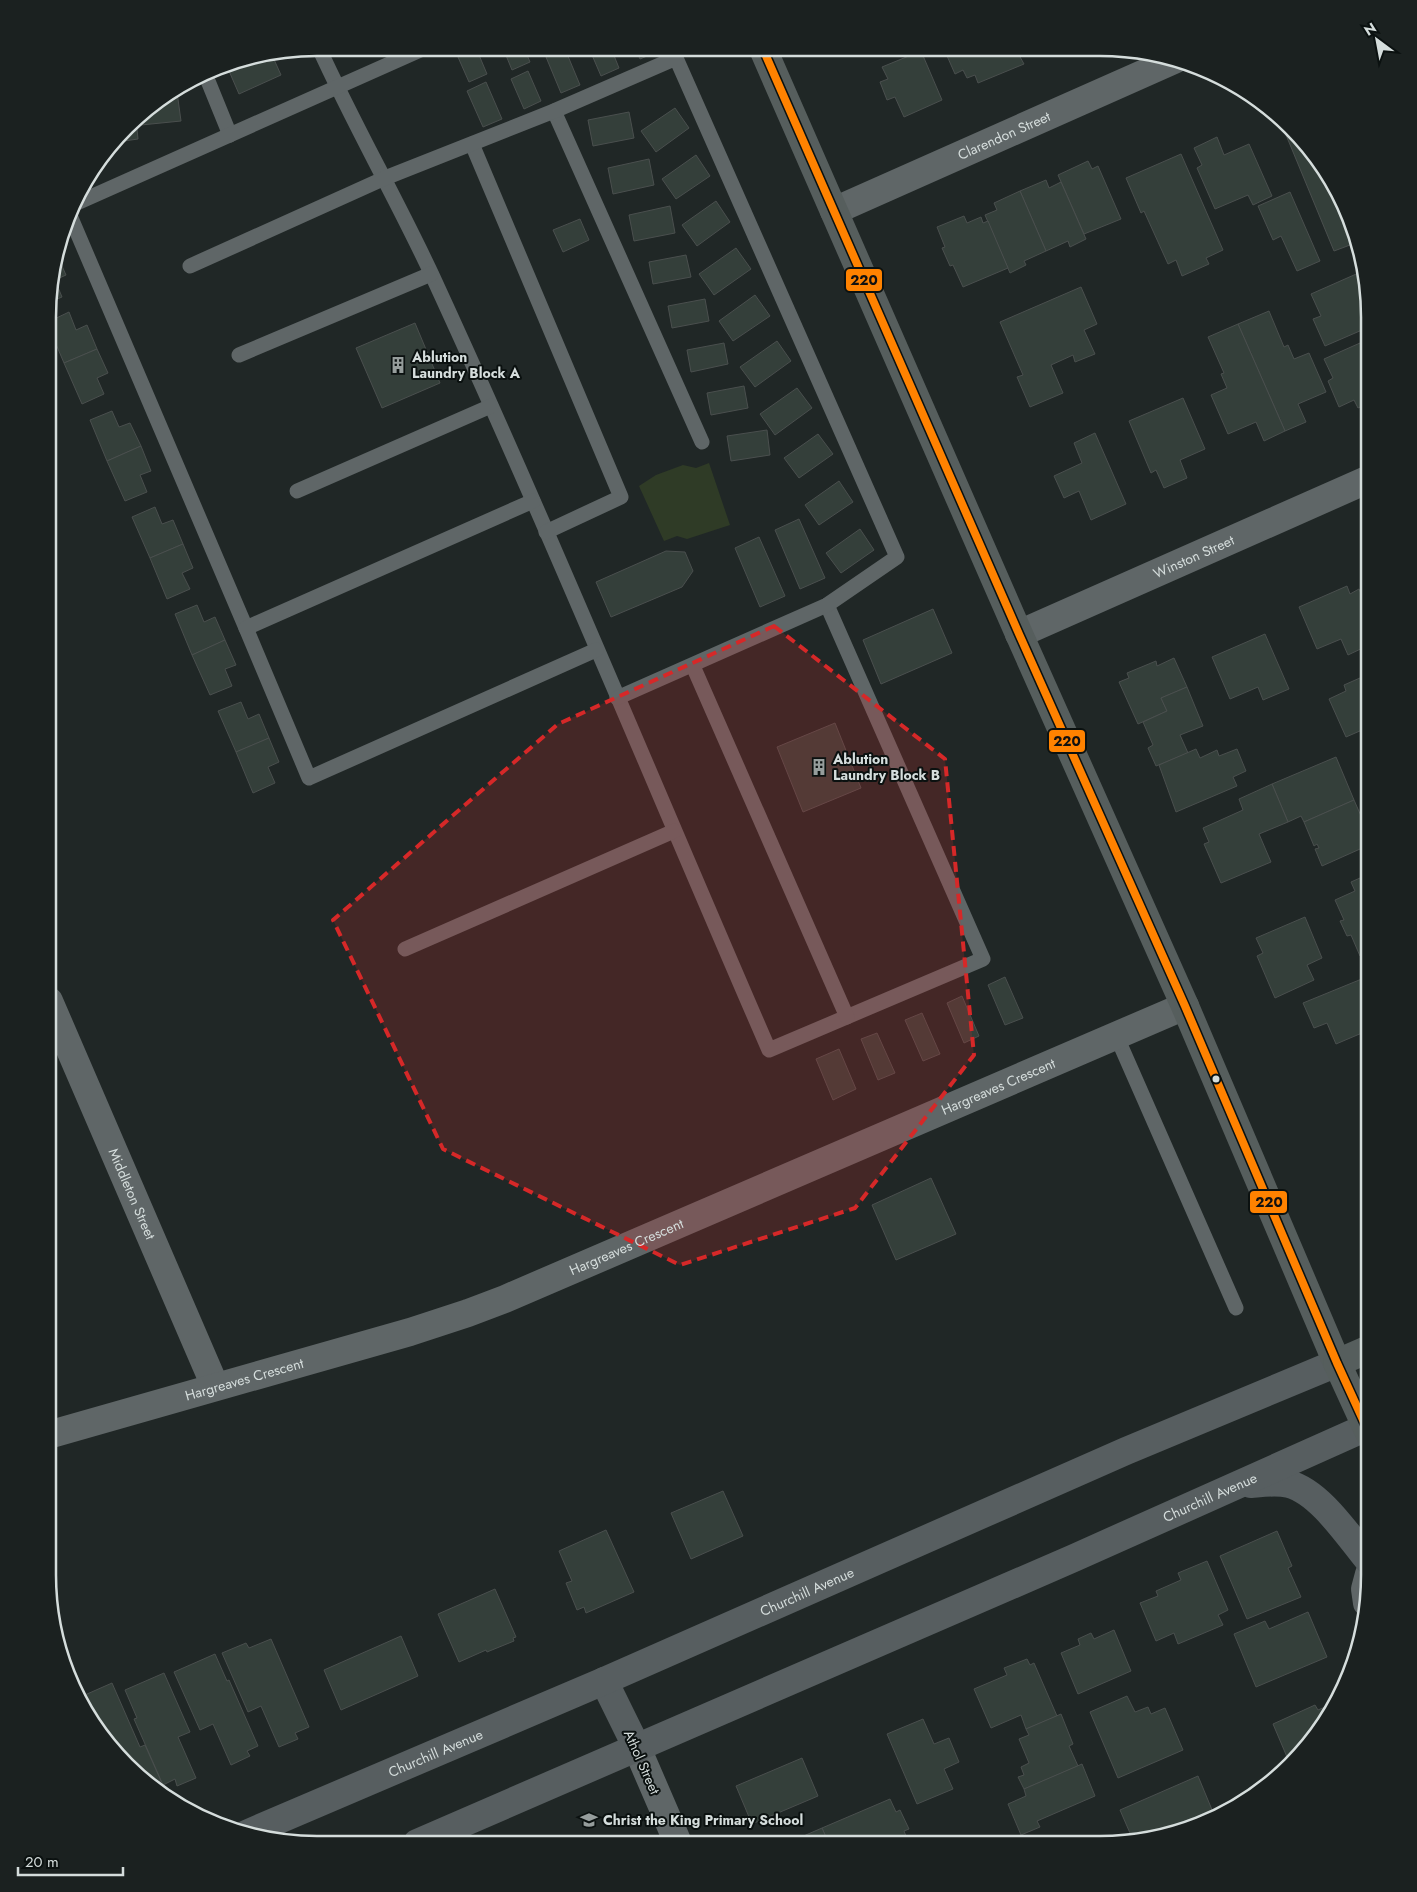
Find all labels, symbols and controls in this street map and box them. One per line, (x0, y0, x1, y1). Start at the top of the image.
north arrow (1352, 15, 1402, 65)
text: N (1360, 18, 1380, 40)
street label: Clarendon Street (955, 106, 1054, 165)
line badge: 220 (845, 268, 883, 292)
text: 220 (850, 270, 878, 290)
place label: Ablution Laundry Block A (411, 347, 521, 383)
building icon: Ablution Laundry Block A (388, 355, 408, 375)
street label: Winston Street (1150, 530, 1238, 583)
line badge: 220 (1048, 729, 1086, 753)
text: 220 (1053, 731, 1081, 751)
place label: Ablution Laundry Block B (832, 749, 940, 785)
building icon: Ablution Laundry Block B (809, 757, 829, 777)
street label: Hargreaves Crescent (938, 1053, 1059, 1120)
unlabelled marker (1211, 1074, 1221, 1084)
street label: Middleton Street (104, 1145, 161, 1243)
line badge: 220 (1249, 1190, 1288, 1214)
text: 220 (1255, 1192, 1283, 1212)
street label: Hargreaves Crescent (566, 1213, 687, 1280)
street label: Hargreaves Crescent (183, 1353, 306, 1406)
street label: Churchill Avenue (1160, 1468, 1260, 1527)
street label: Churchill Avenue (757, 1562, 857, 1621)
street label: Churchill Avenue (385, 1724, 486, 1782)
street label: Athol Street (619, 1727, 665, 1798)
school or university icon: Christ the King Primary School (579, 1810, 599, 1830)
place label: Christ the King Primary School (603, 1810, 803, 1830)
scale bar (18, 1844, 122, 1876)
text: 20 m (25, 1851, 59, 1873)

